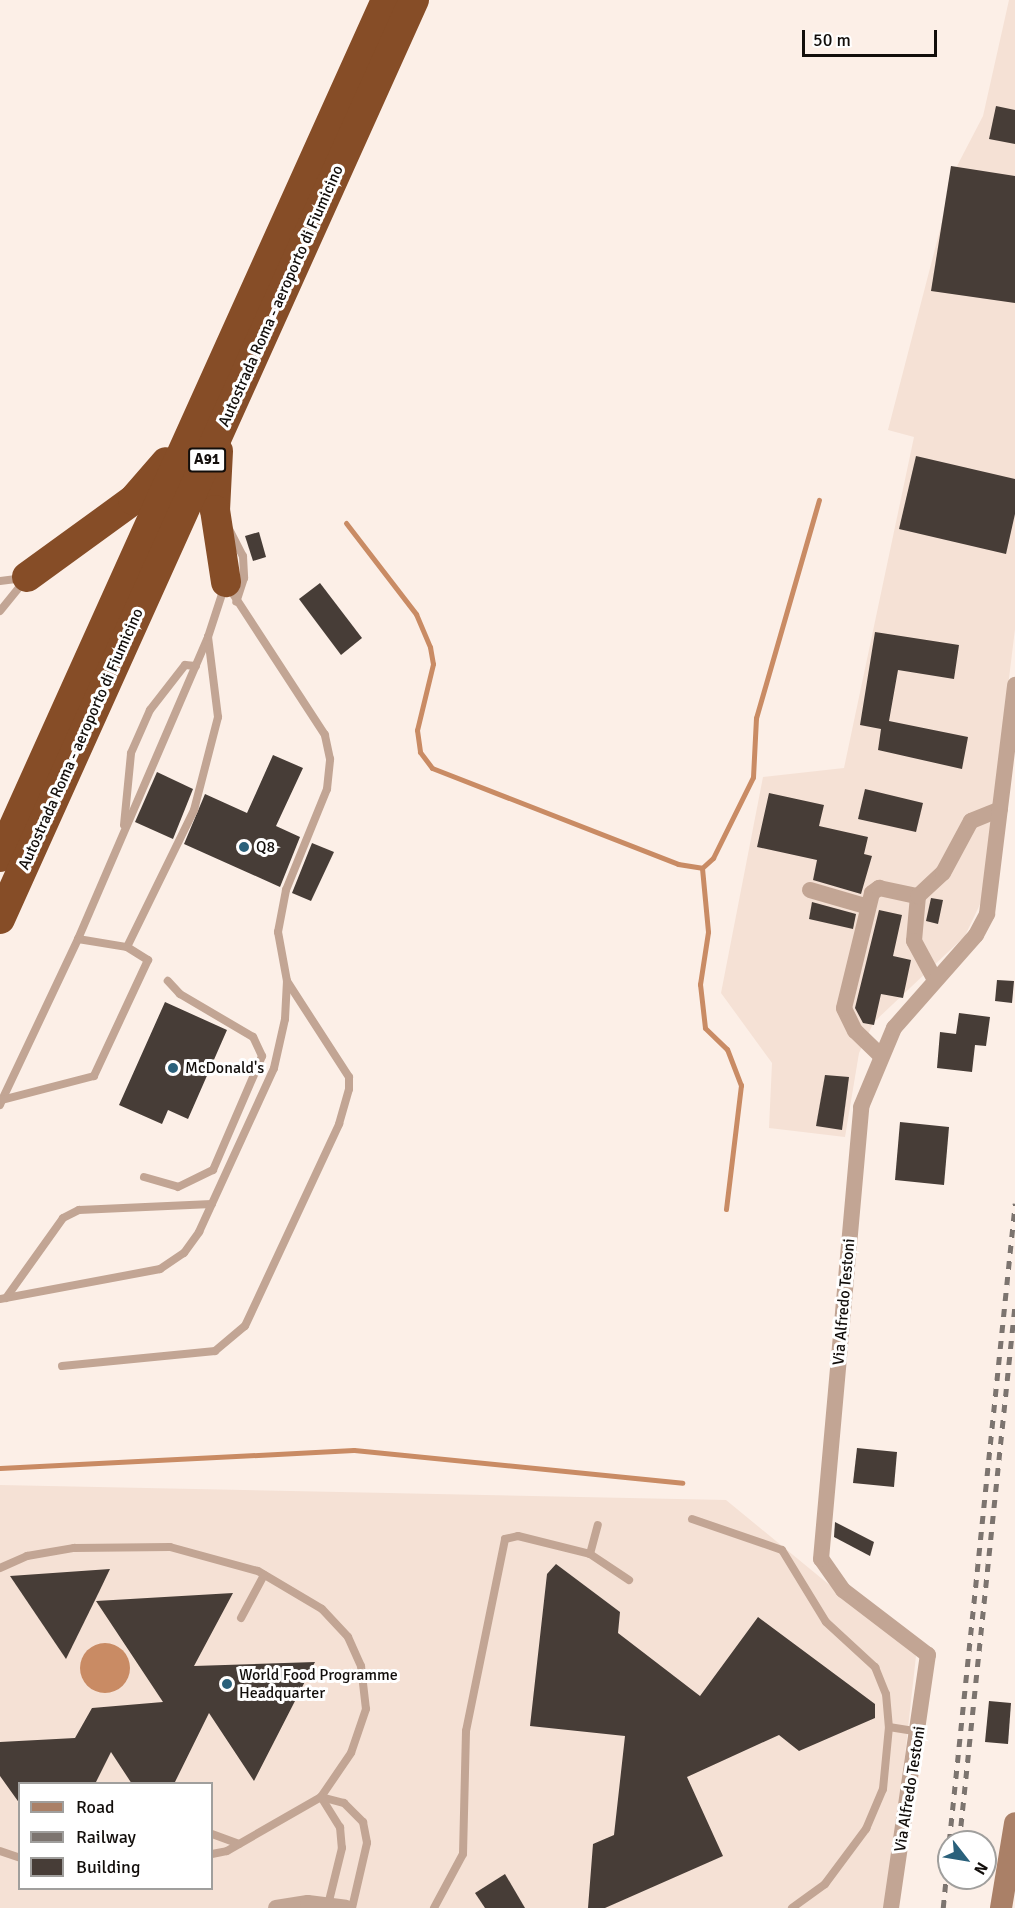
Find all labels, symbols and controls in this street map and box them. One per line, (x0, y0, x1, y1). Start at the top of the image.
scale bar (805, 18, 940, 56)
text: 50 m (813, 29, 851, 51)
street label: Autostrada Roma - aeroporto di Fiumicino (214, 162, 348, 430)
road number: A91 (188, 448, 226, 472)
street label: Autostrada Roma - aeroporto di Fiumicino (14, 605, 148, 873)
place label: Q8 (256, 837, 275, 857)
marker: Q8 (237, 840, 251, 854)
place label: McDonald's (185, 1058, 264, 1078)
marker: McDonald's (166, 1061, 180, 1075)
street label: Via Alfredo Testoni (829, 1238, 859, 1366)
place label: World Food Programme Headquarter (239, 1665, 398, 1703)
marker: World Food Programme Headquarter (220, 1677, 234, 1691)
street label: Via Alfredo Testoni (891, 1725, 929, 1853)
legend (18, 1782, 213, 1890)
text: Road (76, 1796, 115, 1818)
text: Railway (76, 1826, 136, 1848)
north arrow (937, 1830, 997, 1890)
text: Building (76, 1856, 140, 1878)
text: N (969, 1858, 992, 1878)

